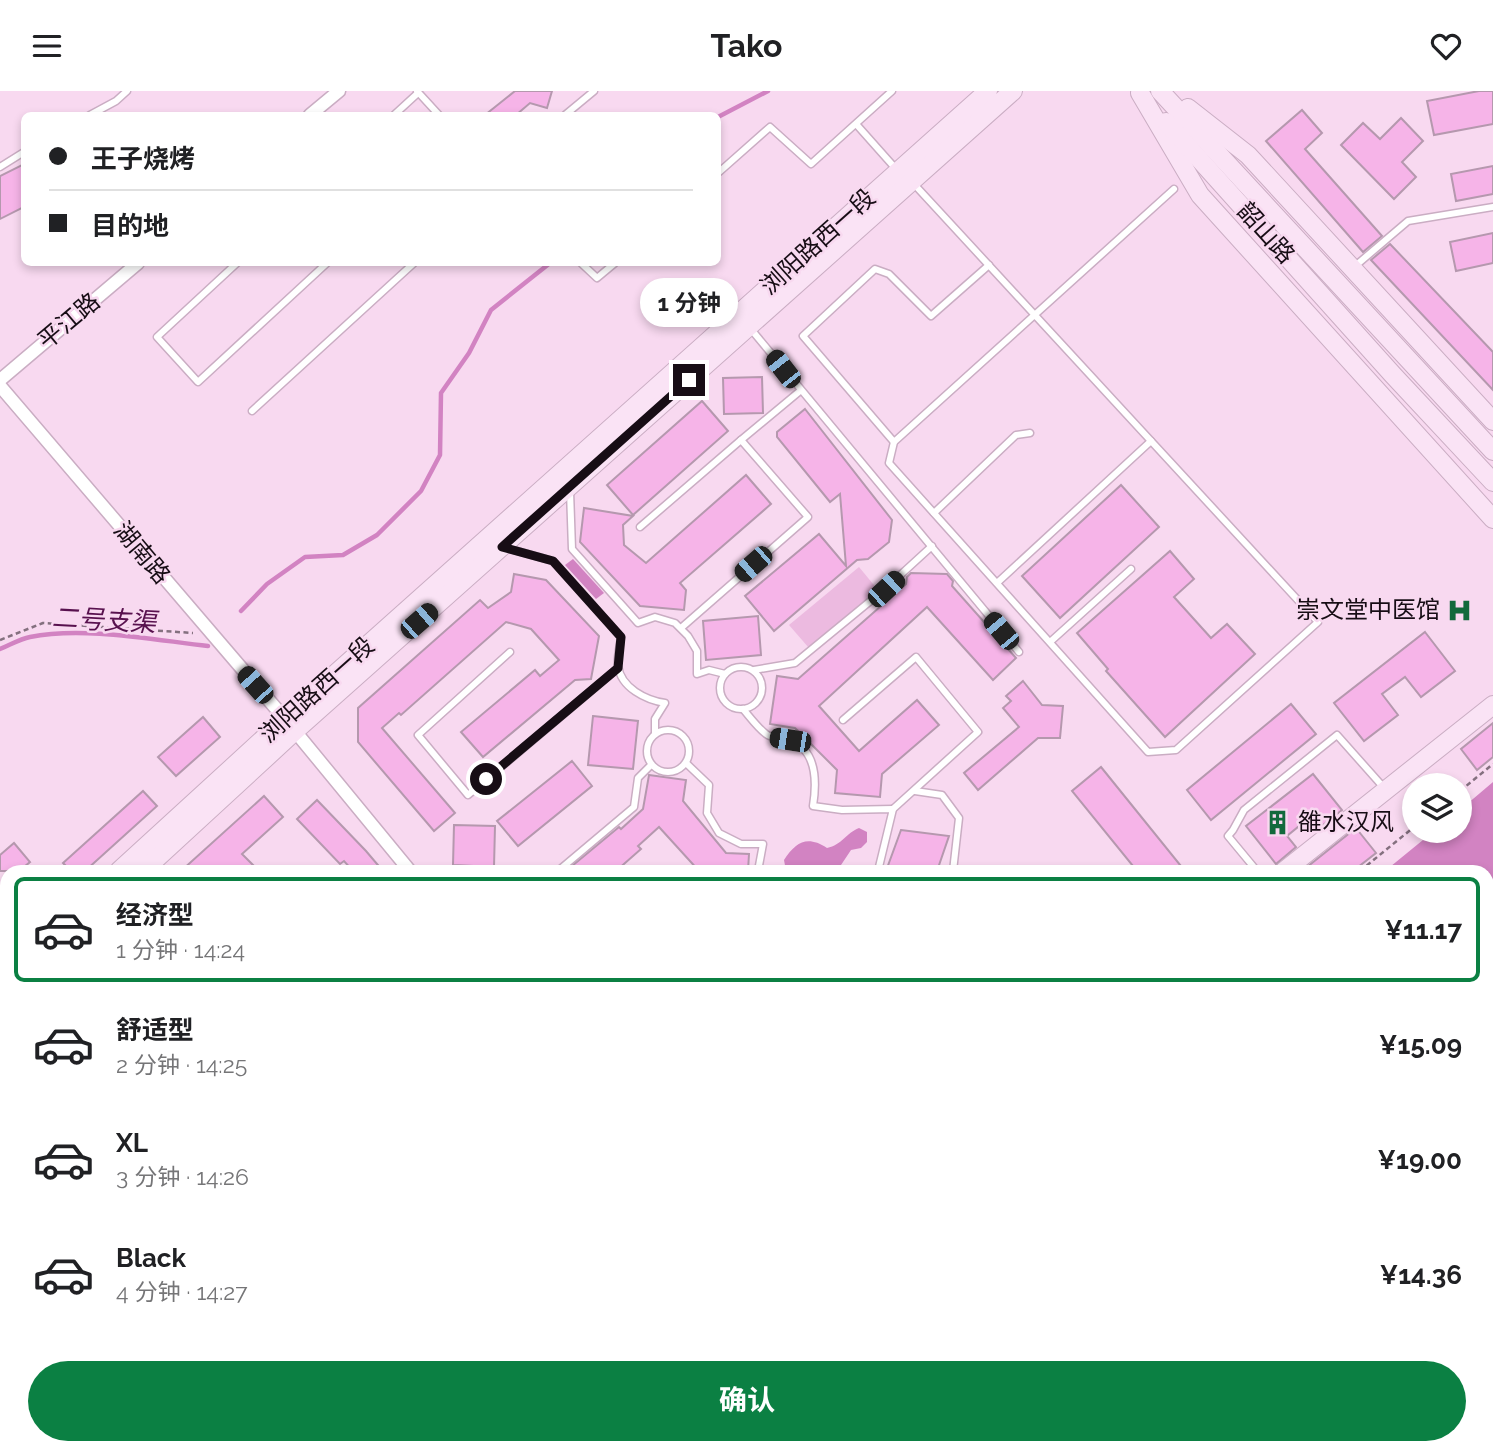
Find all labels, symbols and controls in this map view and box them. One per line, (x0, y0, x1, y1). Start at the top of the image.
icon: menu (28, 27, 66, 65)
text: Tako (711, 27, 782, 64)
icon: heart (1427, 27, 1465, 65)
text: 王子烧烤 (91, 144, 195, 174)
street label: 浏阳路西一段 (754, 183, 881, 301)
street label: 韶山路 (1232, 196, 1301, 269)
text: 目的地 (91, 211, 169, 241)
callout: 1 分钟 (640, 279, 738, 327)
street label: 平江路 (32, 286, 106, 355)
text: 1 分钟 (658, 289, 720, 316)
car (762, 346, 805, 392)
route end (673, 364, 705, 396)
street label: 湖南路 (108, 516, 177, 590)
car (731, 542, 776, 586)
car (864, 567, 909, 611)
place label: 崇文堂中医馆 (1296, 595, 1440, 624)
hospital icon: 崇文堂中医馆 (1446, 596, 1474, 624)
car (397, 599, 442, 643)
water label: 二号支渠 (51, 602, 161, 638)
car (980, 608, 1023, 654)
street label: 浏阳路西一段 (253, 631, 380, 749)
car (234, 662, 277, 708)
car (768, 726, 813, 754)
route start (470, 763, 502, 795)
map controls (1402, 773, 1472, 843)
button: layers (1402, 773, 1472, 843)
place label: 雒水汉风 (1298, 807, 1394, 836)
building icon: 雒水汉风 (1264, 808, 1292, 836)
icon: car (32, 898, 95, 961)
text: 经济型 (116, 900, 194, 930)
text: ¥11.17 (1385, 915, 1462, 945)
text: 1 分钟 · 14:24 (116, 936, 245, 963)
icon: car (32, 1013, 95, 1076)
text: 舒适型 (116, 1015, 194, 1045)
text: ¥15.09 (1379, 1030, 1462, 1060)
text: 2 分钟 · 14:25 (116, 1051, 247, 1078)
icon: car (32, 1128, 95, 1191)
text: XL (116, 1128, 148, 1158)
text: ¥19.00 (1378, 1145, 1462, 1175)
text: 3 分钟 · 14:26 (116, 1163, 249, 1190)
icon: car (32, 1243, 95, 1306)
text: Black (116, 1243, 186, 1273)
text: ¥14.36 (1380, 1260, 1462, 1290)
text: 4 分钟 · 14:27 (116, 1278, 248, 1305)
button: 确认 (28, 1361, 1466, 1441)

